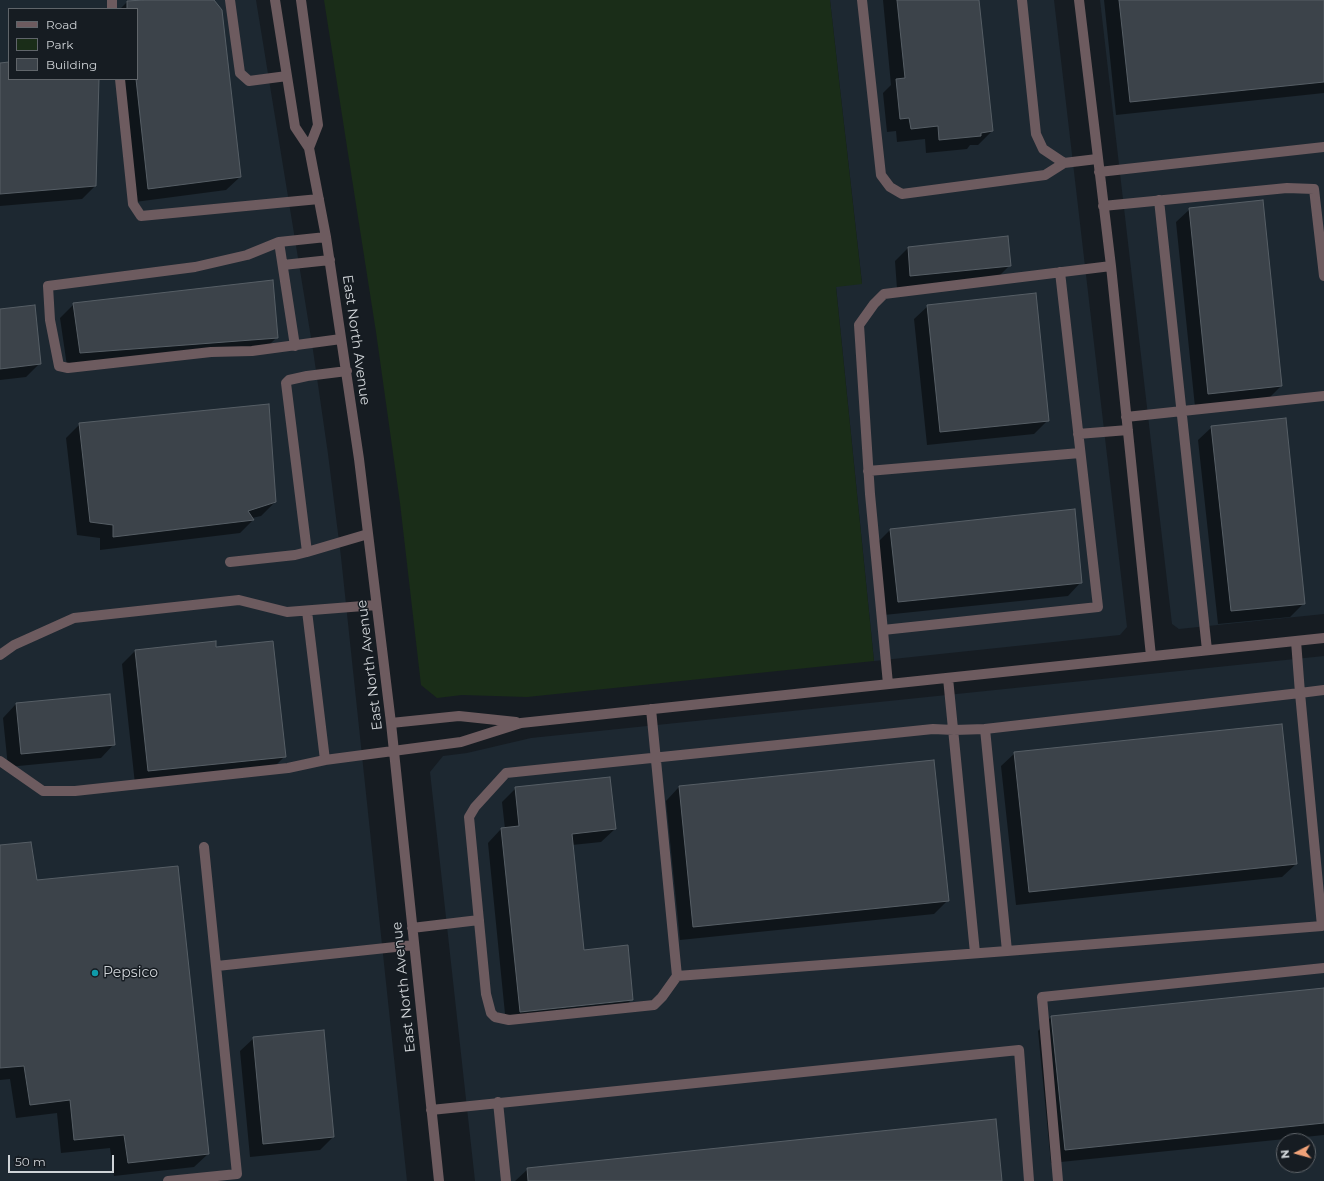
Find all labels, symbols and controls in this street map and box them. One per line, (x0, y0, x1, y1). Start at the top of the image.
legend (8, 8, 138, 80)
text: Road (46, 17, 77, 32)
text: Park (46, 37, 73, 52)
text: Building (46, 57, 97, 72)
street label: East North Avenue (339, 274, 373, 406)
street label: East North Avenue (354, 599, 386, 731)
street label: East North Avenue (389, 921, 419, 1053)
place label: Pepsico (103, 965, 158, 981)
marker: Pepsico (90, 968, 100, 978)
north arrow (1276, 1133, 1316, 1173)
scale bar (10, 1147, 116, 1173)
text: N (1278, 1149, 1292, 1159)
text: 50 m (15, 1154, 46, 1169)

